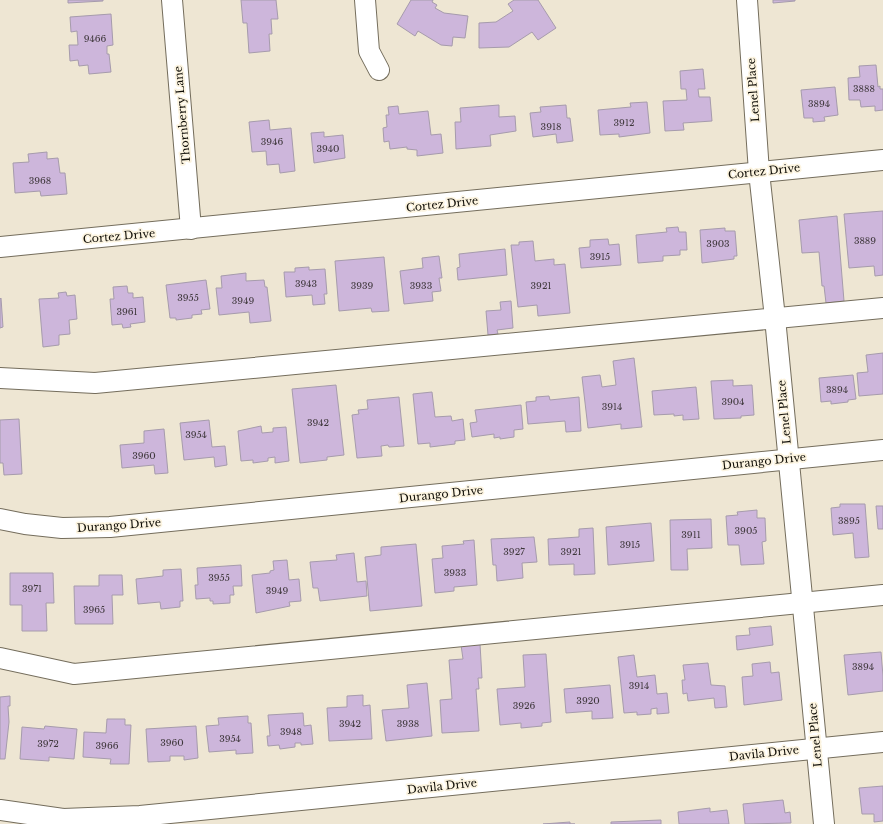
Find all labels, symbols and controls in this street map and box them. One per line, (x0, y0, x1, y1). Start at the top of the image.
house number: 9466 (84, 33, 107, 44)
street label: Lenel Place (744, 57, 762, 123)
street label: Thornberry Lane (171, 65, 193, 165)
house number: 3888 (853, 83, 875, 94)
house number: 3894 (808, 98, 830, 109)
house number: 3912 (614, 117, 634, 128)
house number: 3918 (541, 121, 561, 132)
house number: 3946 (261, 136, 283, 147)
house number: 3940 (316, 143, 340, 154)
street label: Cortez Drive (727, 160, 801, 182)
house number: 3968 (29, 175, 51, 186)
street label: Cortez Drive (405, 193, 479, 215)
street label: Cortez Drive (82, 226, 156, 246)
house number: 3889 (854, 235, 876, 246)
house number: 3903 (706, 238, 730, 249)
house number: 3915 (590, 251, 610, 262)
house number: 3943 (295, 278, 317, 289)
house number: 3939 (351, 280, 374, 291)
house number: 3933 (410, 280, 432, 291)
house number: 3921 (531, 280, 551, 291)
house number: 3955 (177, 292, 199, 303)
house number: 3949 (232, 295, 254, 306)
house number: 3961 (116, 306, 138, 317)
street label: Lenel Place (774, 379, 794, 445)
house number: 3894 (826, 384, 848, 395)
house number: 3904 (721, 396, 745, 407)
house number: 3914 (602, 401, 622, 412)
house number: 3942 (307, 417, 329, 428)
house number: 3954 (185, 429, 207, 440)
house number: 3960 (132, 450, 156, 461)
street label: Durango Drive (721, 450, 807, 472)
street label: Durango Drive (398, 483, 484, 505)
street label: Durango Drive (76, 515, 162, 535)
house number: 3895 (838, 515, 860, 526)
house number: 3905 (735, 525, 757, 536)
house number: 3911 (681, 529, 701, 540)
house number: 3915 (620, 539, 640, 550)
house number: 3927 (503, 546, 525, 557)
house number: 3921 (561, 546, 581, 557)
house number: 3933 (444, 567, 466, 578)
house number: 3955 (208, 572, 230, 583)
house number: 3971 (22, 583, 42, 594)
house number: 3949 (266, 585, 288, 596)
house number: 3965 (83, 604, 105, 615)
house number: 3894 (852, 661, 874, 672)
house number: 3914 (629, 680, 649, 691)
house number: 3920 (576, 695, 600, 706)
house number: 3926 (513, 700, 536, 711)
street label: Lenel Place (805, 702, 825, 768)
house number: 3942 (339, 718, 361, 729)
house number: 3938 (397, 718, 419, 729)
house number: 3948 (280, 726, 302, 737)
house number: 3954 (219, 733, 241, 744)
house number: 3960 (160, 737, 184, 748)
house number: 3972 (37, 738, 59, 749)
house number: 3966 (96, 740, 119, 751)
street label: Davila Drive (728, 742, 800, 764)
street label: Davila Drive (406, 775, 478, 797)

